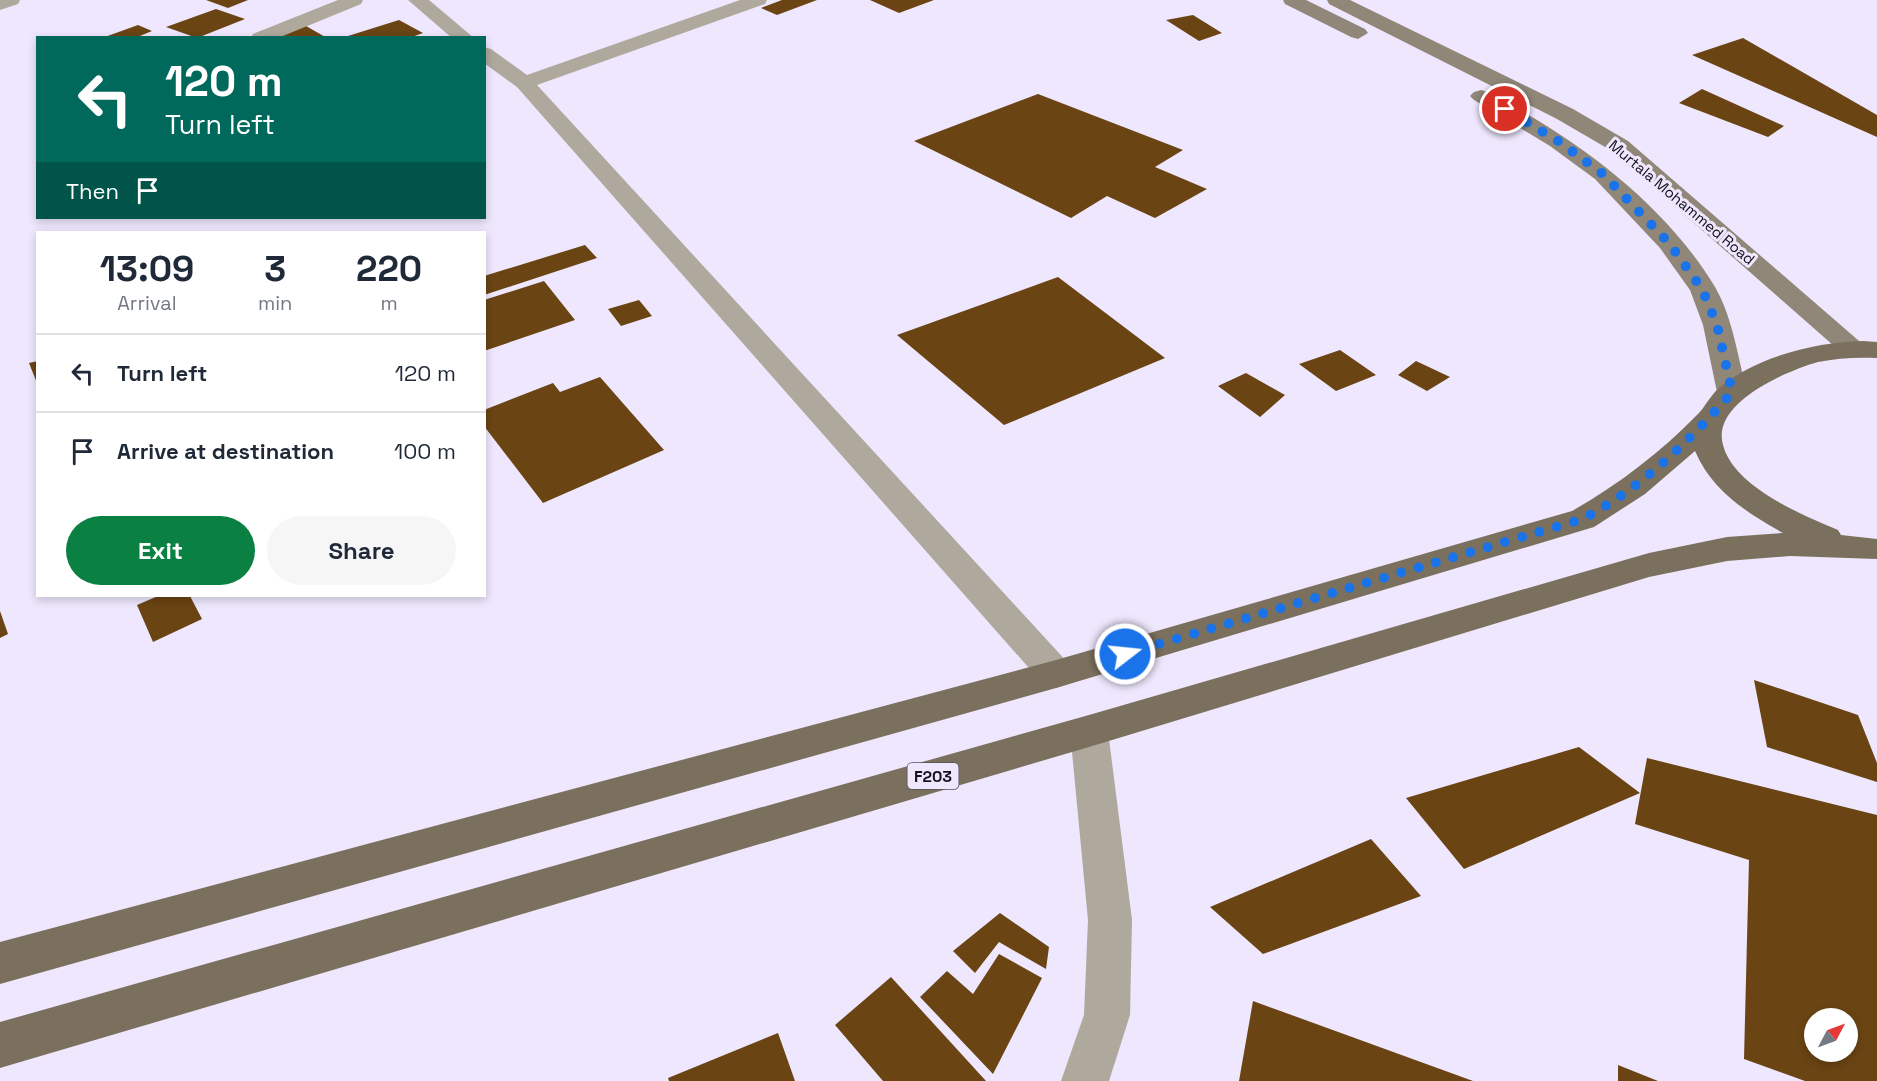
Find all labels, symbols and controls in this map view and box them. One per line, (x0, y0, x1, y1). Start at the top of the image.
text: 120 m (165, 55, 283, 108)
icon: left (66, 60, 144, 138)
pin (1479, 83, 1530, 134)
icon: arrive (1488, 92, 1521, 125)
text: Turn left (165, 107, 275, 142)
street label: Murtala Mohammed Road (1605, 135, 1759, 269)
icon: arrive (131, 174, 164, 207)
text: Then (66, 177, 119, 205)
text: 13:09 (100, 246, 194, 292)
text: 3 (264, 246, 286, 292)
text: 220 (356, 246, 422, 292)
text: Arrival (117, 290, 177, 316)
text: min (258, 290, 292, 316)
text: m (381, 290, 398, 316)
icon: left (66, 357, 99, 390)
text: Turn left (117, 359, 207, 387)
text: 120 m (395, 359, 456, 387)
icon: arrive (66, 435, 99, 468)
text: Arrive at destination (117, 437, 334, 465)
text: 100 m (394, 437, 456, 465)
button: Exit (66, 516, 255, 585)
button: Share (267, 516, 456, 585)
position arrow (1093, 622, 1157, 686)
road number: F203 (908, 763, 958, 789)
north arrow (1804, 1008, 1858, 1062)
map controls (1804, 1008, 1858, 1062)

